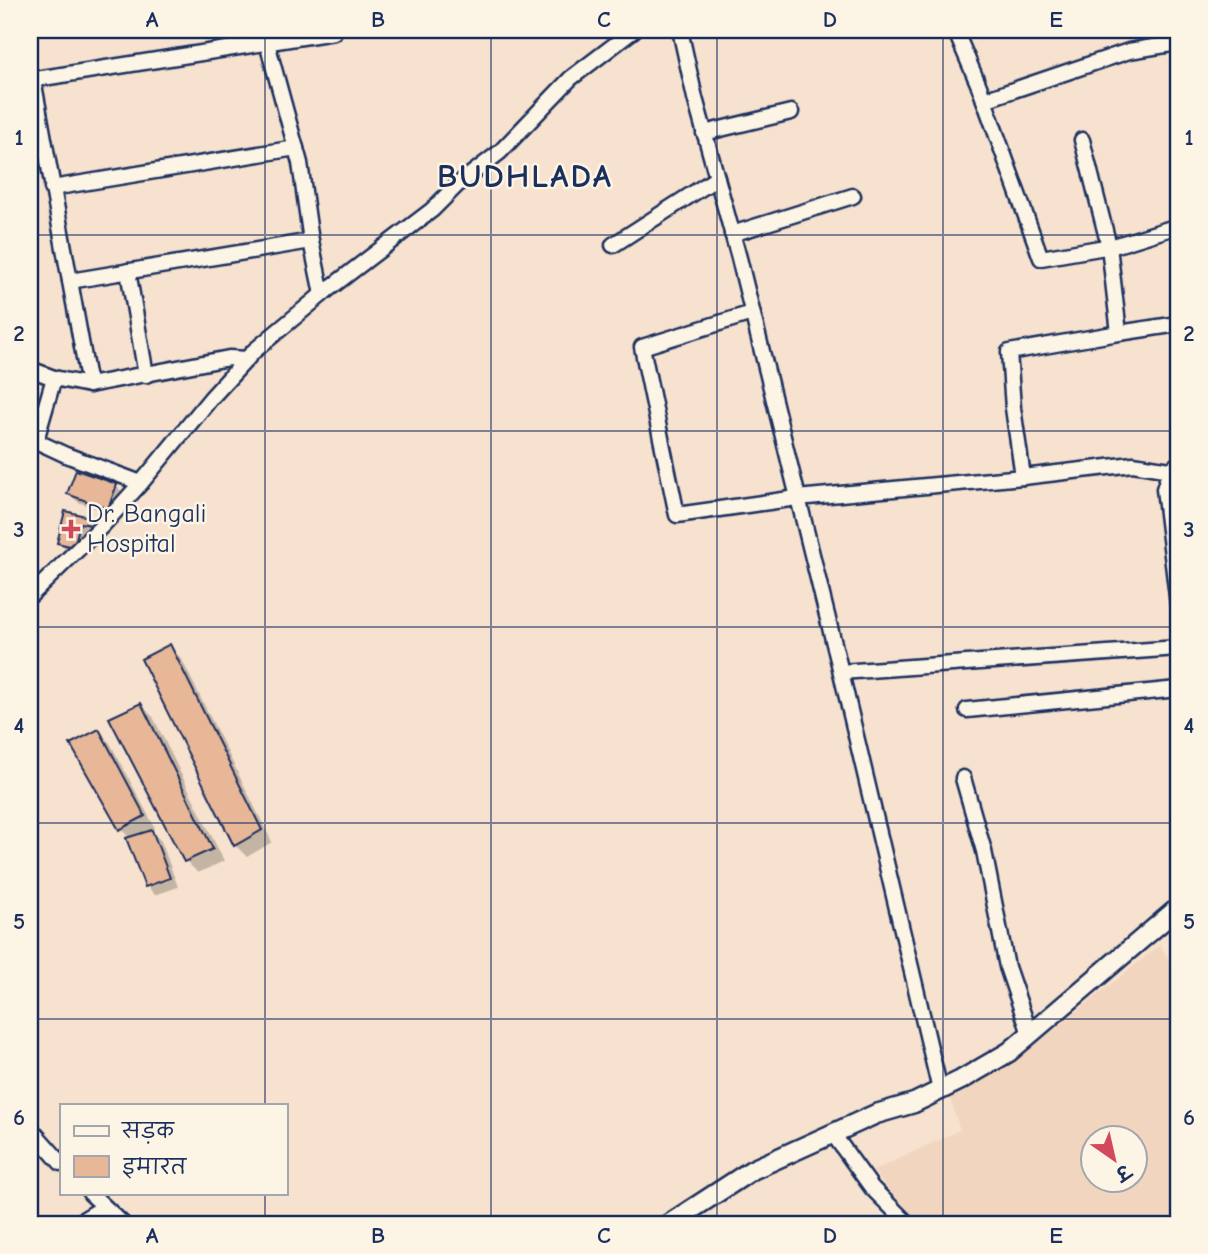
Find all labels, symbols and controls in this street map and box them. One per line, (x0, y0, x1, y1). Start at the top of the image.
text: A (146, 6, 159, 33)
text: B (371, 6, 385, 33)
text: C (597, 6, 611, 33)
text: D (823, 6, 837, 33)
text: E (1049, 6, 1063, 33)
text: 1 (14, 124, 24, 151)
text: 1 (1184, 124, 1194, 151)
district label: BUDHLADA (437, 157, 613, 195)
text: 2 (13, 320, 25, 347)
text: 2 (1183, 320, 1195, 347)
place label: Dr. Bangali Hospital (87, 499, 206, 559)
text: 3 (13, 516, 25, 543)
text: 3 (1183, 516, 1195, 543)
marker: Dr. Bangali Hospital (61, 519, 81, 539)
text: 4 (14, 712, 25, 739)
text: 4 (1184, 712, 1195, 739)
text: 5 (13, 908, 25, 935)
text: 5 (1183, 908, 1195, 935)
text: 6 (13, 1104, 25, 1131)
legend (60, 1104, 287, 1194)
text: 6 (1183, 1104, 1195, 1131)
text: सड़क (121, 1119, 175, 1144)
north arrow (1078, 1124, 1148, 1194)
text: इमारत (122, 1155, 188, 1179)
text: उ (1110, 1158, 1136, 1186)
text: A (146, 1222, 159, 1249)
text: B (371, 1222, 385, 1249)
text: C (597, 1222, 611, 1249)
text: D (823, 1222, 837, 1249)
text: E (1049, 1222, 1063, 1249)

